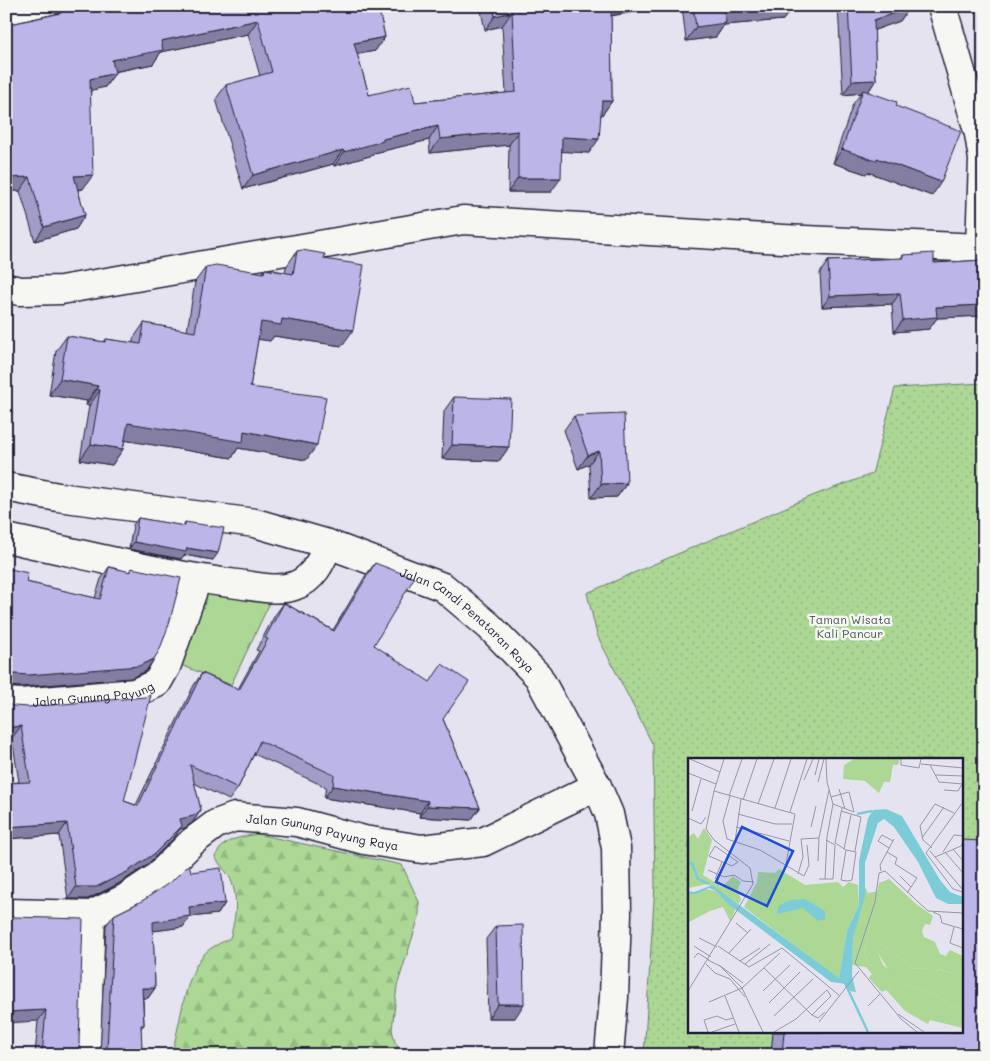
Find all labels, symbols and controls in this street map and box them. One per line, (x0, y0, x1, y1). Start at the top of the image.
street label: Jalan Candi Penataran Raya (398, 564, 538, 676)
park label: Taman Wisata Kali Pancur (809, 611, 891, 641)
street label: Jalan Gunung Payung (32, 678, 156, 710)
inset map (688, 758, 962, 1034)
street label: Jalan Gunung Payung Raya (245, 810, 400, 853)

